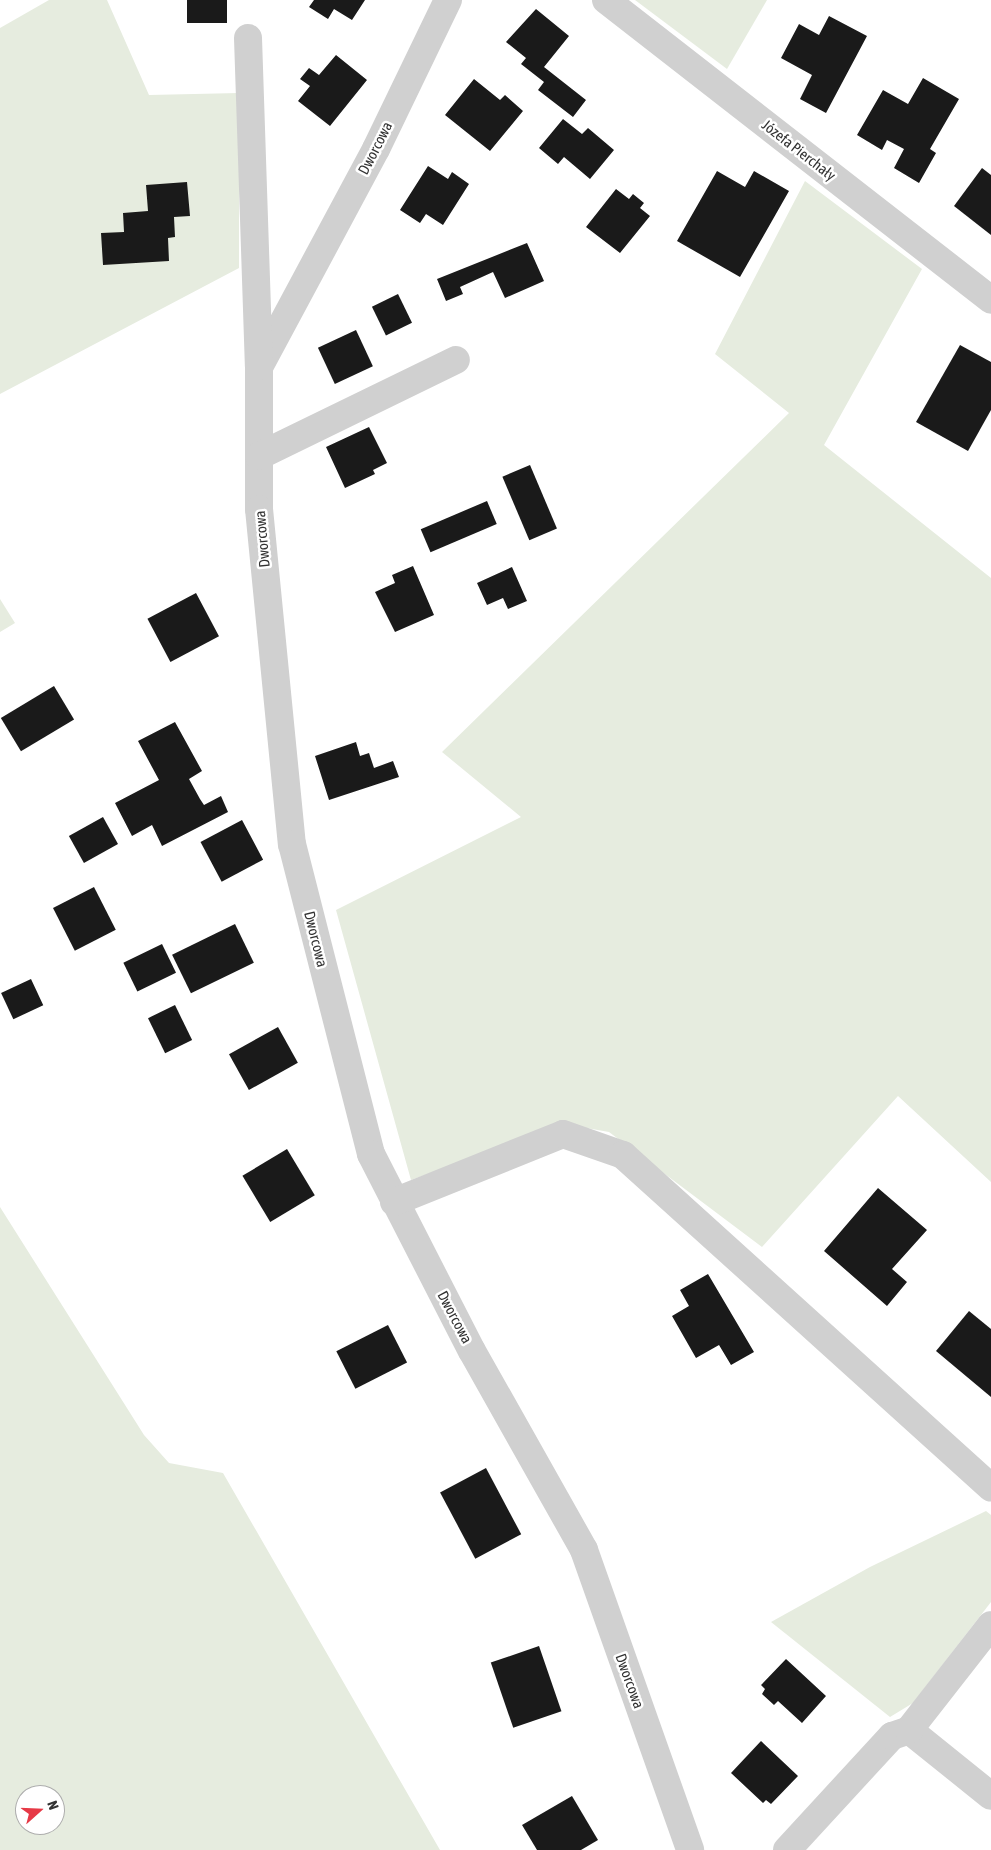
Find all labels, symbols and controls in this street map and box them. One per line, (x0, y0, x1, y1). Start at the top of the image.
street label: Józefa Pierchały (759, 116, 839, 184)
street label: Dworcowa (354, 119, 396, 177)
street label: Dworcowa (251, 510, 273, 568)
street label: Dworcowa (300, 909, 332, 969)
street label: Dworcowa (434, 1288, 476, 1346)
street label: Dworcowa (612, 1651, 648, 1711)
north arrow (15, 1785, 65, 1835)
text: N (44, 1799, 62, 1812)

